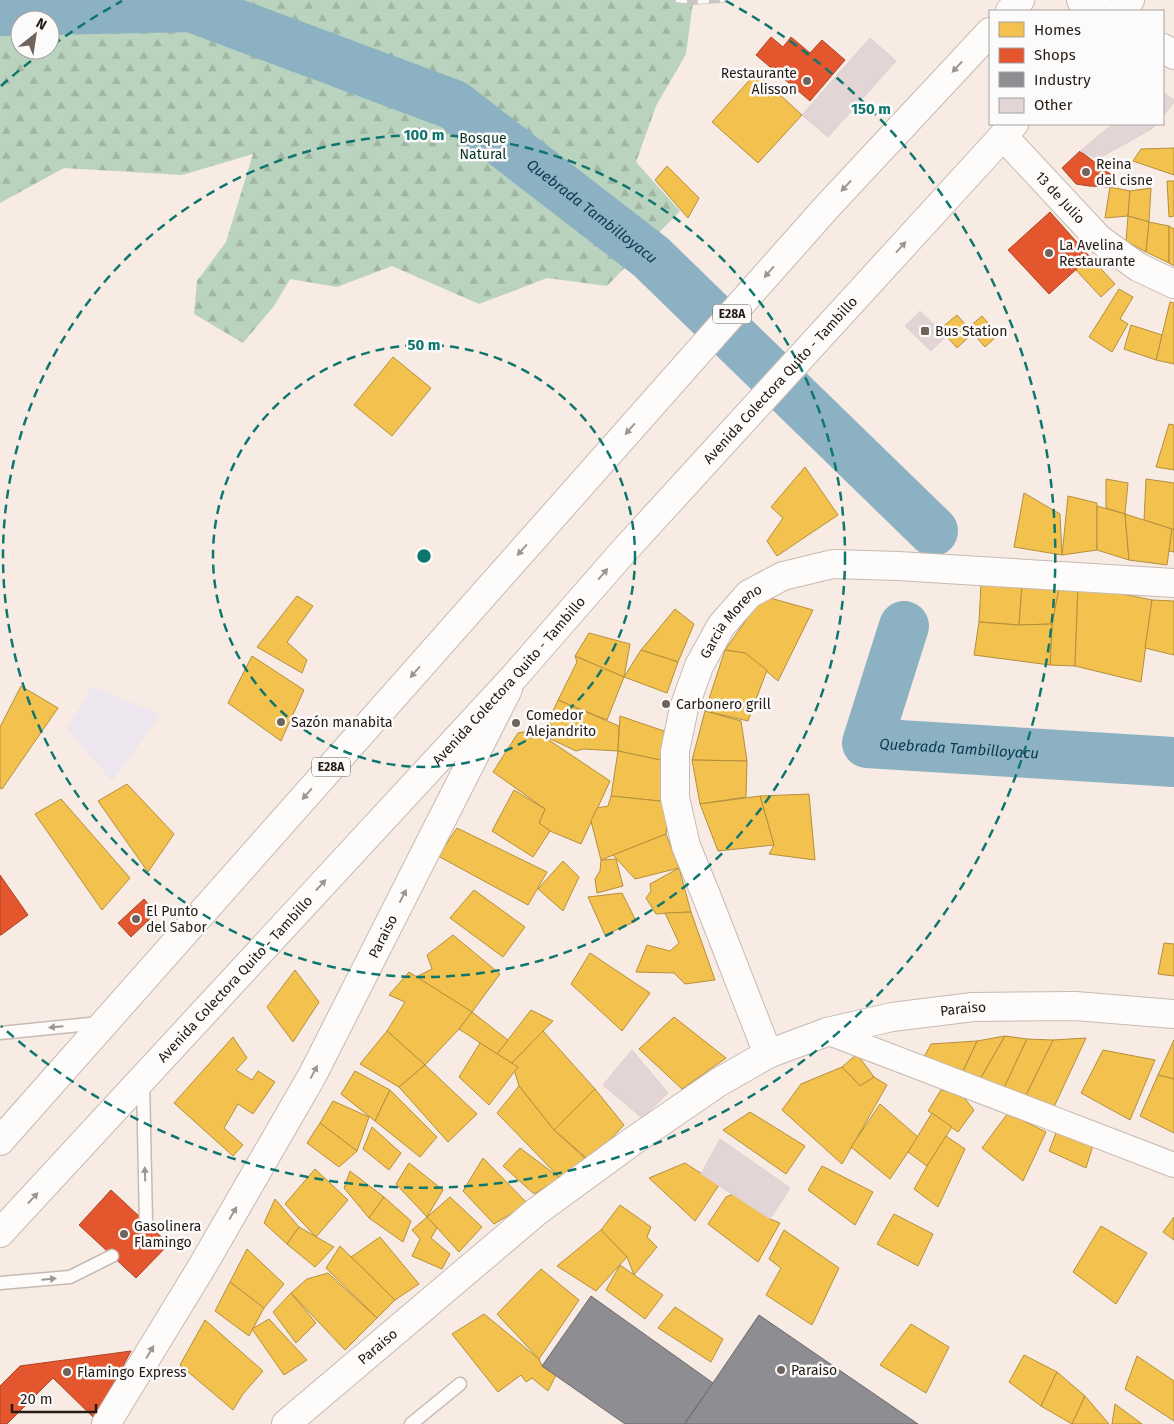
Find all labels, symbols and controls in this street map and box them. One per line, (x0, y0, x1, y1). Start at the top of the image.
north arrow (10, 10, 60, 60)
legend (989, 10, 1164, 125)
text: N (33, 14, 50, 34)
text: Homes (1034, 21, 1081, 39)
text: Shops (1034, 46, 1076, 64)
one-way arrow (951, 61, 963, 73)
place label: Restaurante Alisson (721, 65, 797, 98)
text: Industry (1034, 71, 1091, 89)
marker: Restaurante Alisson (801, 75, 813, 87)
text: Other (1034, 96, 1073, 114)
text: 150 m (851, 100, 891, 118)
text: 100 m (404, 126, 444, 144)
park label: Bosque Natural (459, 130, 507, 163)
water label: Quebrada Tambilloyacu (523, 155, 661, 267)
place label: Reina del cisne (1096, 156, 1153, 189)
marker: Reina del cisne (1080, 166, 1092, 178)
street label: 13 de Julio (1031, 168, 1088, 227)
one-way arrow (840, 180, 852, 192)
place label: La Avelina Restaurante (1059, 237, 1135, 270)
one-way arrow (895, 241, 907, 253)
marker: La Avelina Restaurante (1043, 247, 1055, 259)
one-way arrow (763, 265, 775, 277)
street label: Avenida Colectora Quito - Tambillo (700, 293, 861, 467)
road number: E28A (713, 304, 751, 324)
place label: Bus Station (935, 323, 1008, 340)
marker: Bus Station (919, 325, 931, 337)
text: 50 m (407, 336, 441, 354)
one-way arrow (624, 422, 636, 434)
one-way arrow (517, 544, 528, 557)
centre of rings (415, 547, 433, 565)
one-way arrow (598, 568, 609, 581)
street label: Garcia Moreno (697, 581, 765, 662)
street label: Avenida Colectora Quito - Tambillo (429, 593, 589, 769)
one-way arrow (409, 666, 421, 678)
place label: Carbonero grill (676, 696, 771, 713)
marker: Carbonero grill (660, 698, 672, 710)
place label: Comedor Alejandrito (526, 707, 596, 740)
place label: Sazón manabita (291, 714, 393, 731)
marker: Sazón manabita (275, 716, 287, 728)
marker: Comedor Alejandrito (510, 717, 522, 729)
water label: Quebrada Tambilloyacu (879, 735, 1040, 763)
road number: E28A (312, 758, 350, 776)
one-way arrow (301, 787, 313, 799)
one-way arrow (316, 879, 327, 892)
one-way arrow (399, 889, 407, 903)
street label: Avenida Colectora Quito - Tambillo (154, 893, 316, 1066)
place label: El Punto del Sabor (146, 903, 208, 936)
street label: Paraiso (365, 912, 401, 961)
marker: El Punto del Sabor (130, 913, 142, 925)
street label: Paraiso (939, 999, 986, 1020)
one-way arrow (48, 1024, 64, 1032)
one-way arrow (310, 1065, 318, 1079)
one-way arrow (141, 1166, 149, 1182)
one-way arrow (27, 1192, 39, 1204)
one-way arrow (229, 1205, 237, 1220)
place label: Gasolinera Flamingo (134, 1218, 201, 1251)
marker: Gasolinera Flamingo (118, 1228, 130, 1240)
one-way arrow (41, 1275, 57, 1283)
street label: Paraiso (355, 1325, 401, 1368)
one-way arrow (145, 1346, 154, 1359)
place label: Paraiso (791, 1362, 837, 1379)
place label: Flamingo Express (77, 1364, 187, 1381)
marker: Paraiso (775, 1364, 787, 1376)
marker: Flamingo Express (61, 1366, 73, 1378)
scale bar (12, 1382, 96, 1414)
text: 20 m (20, 1390, 53, 1408)

